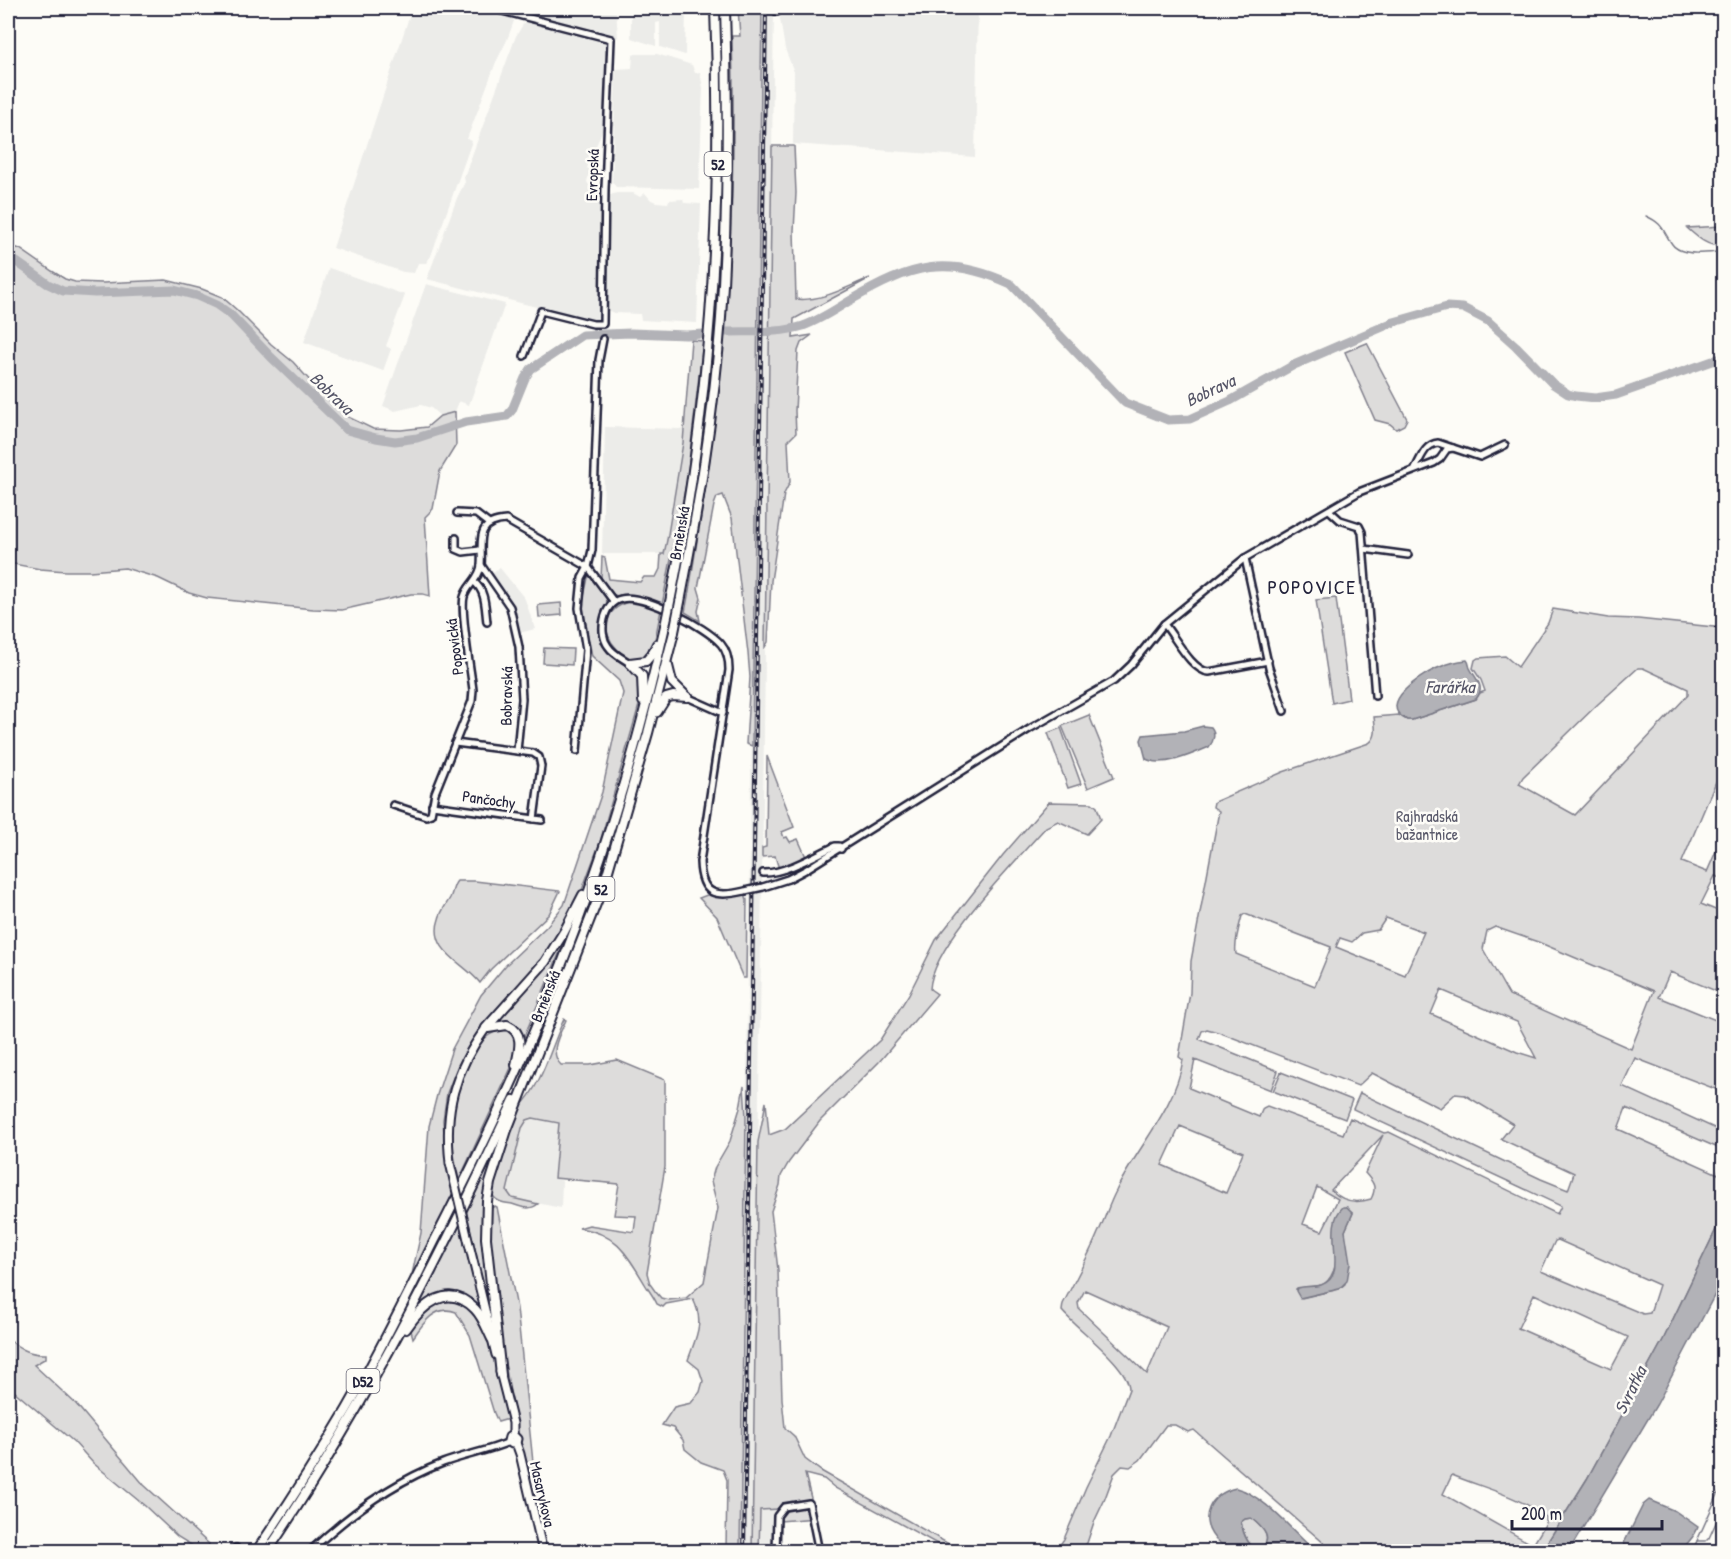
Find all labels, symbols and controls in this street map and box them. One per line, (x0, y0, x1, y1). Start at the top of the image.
street label: Evropská (580, 149, 604, 201)
road number: 52 (704, 152, 732, 176)
water label: Bobrava (305, 366, 361, 421)
water label: Bobrava (1181, 367, 1241, 412)
street label: Brněnská (663, 504, 695, 562)
district label: POPOVICE (1267, 573, 1357, 600)
street label: Popovická (440, 618, 468, 676)
street label: Bobravská (494, 666, 518, 726)
water label: Farářka (1425, 674, 1477, 699)
street label: Pančochy (461, 784, 517, 814)
park label: Rajhradská bažantnice (1396, 805, 1459, 845)
road number: 52 (588, 877, 614, 901)
street label: Brněnská (525, 967, 565, 1025)
water label: Svratka (1608, 1360, 1653, 1418)
road number: D52 (346, 1369, 380, 1393)
street label: Masarykova (525, 1459, 561, 1529)
scale bar (1512, 1493, 1662, 1531)
text: 200 m (1521, 1501, 1562, 1526)

